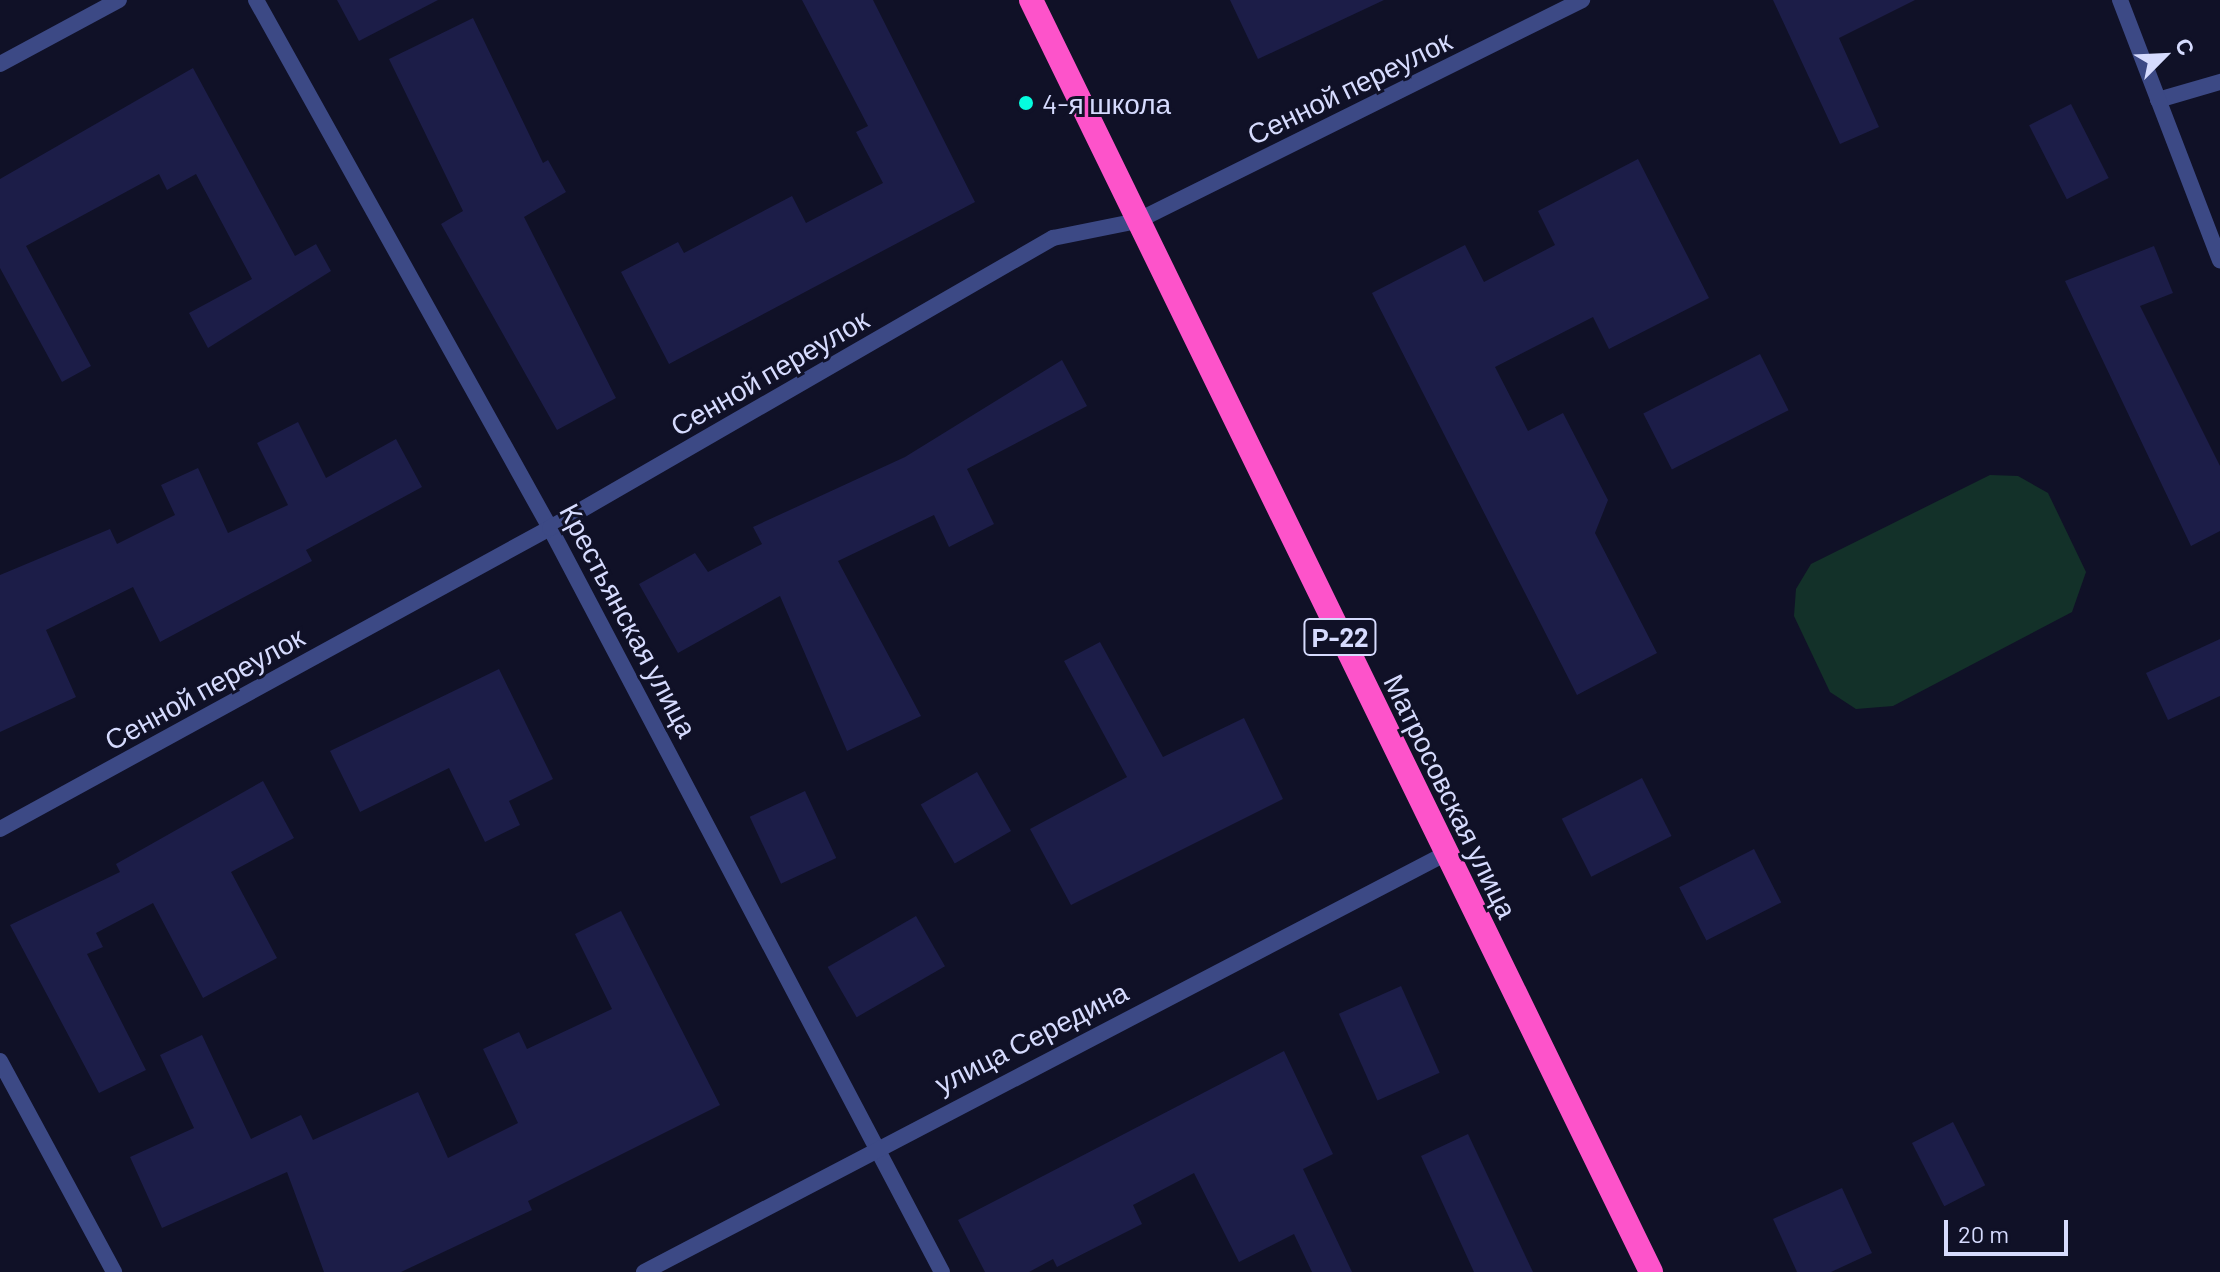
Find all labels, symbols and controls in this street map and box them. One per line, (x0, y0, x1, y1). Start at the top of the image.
north arrow (2124, 16, 2204, 96)
street label: Сенной переулок (1241, 23, 1457, 151)
text: С (2171, 34, 2201, 59)
place label: 4-я школа (1042, 86, 1171, 120)
marker: 4-я школа (1017, 94, 1035, 112)
street label: Сенной переулок (664, 302, 874, 442)
street label: Крестьянская улица (553, 497, 705, 743)
road number: Р-22 (1302, 615, 1378, 659)
street label: Сенной переулок (98, 619, 310, 757)
street label: Матросовская улица (1377, 669, 1525, 923)
street label: улица Середина (929, 974, 1133, 1100)
scale bar (1948, 1204, 2072, 1254)
text: 20 m (1958, 1219, 2009, 1248)

